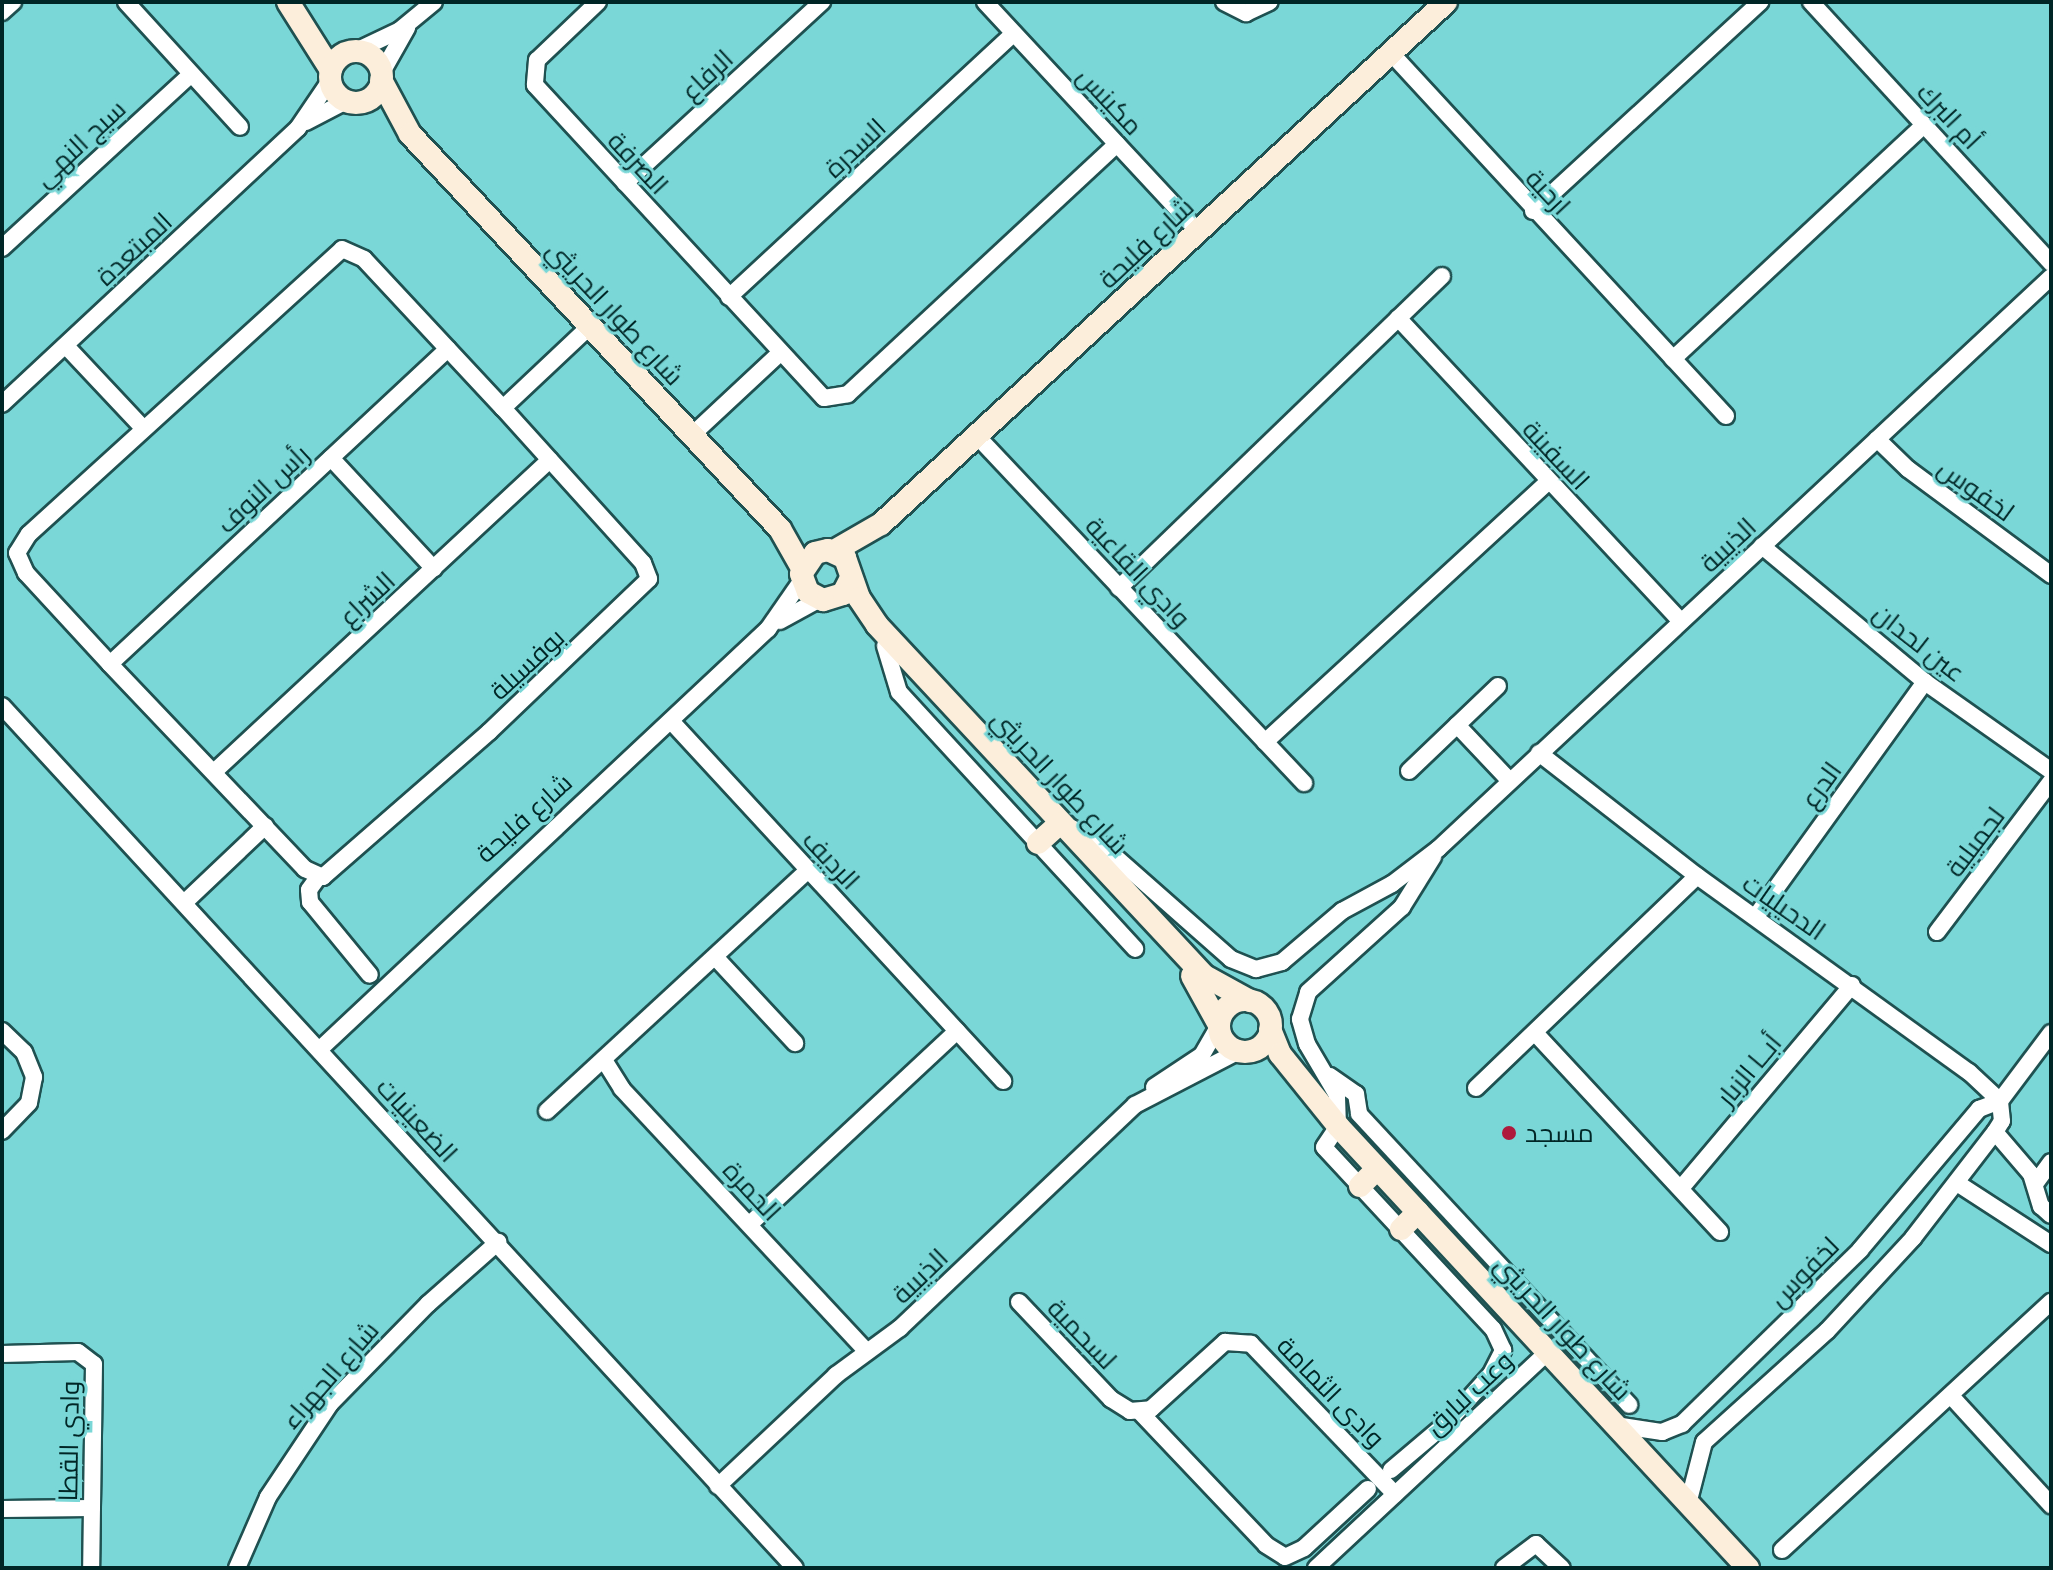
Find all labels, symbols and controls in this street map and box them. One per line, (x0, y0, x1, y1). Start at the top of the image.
street label: الرفاع (675, 43, 739, 107)
street label: مكينس (1071, 61, 1149, 141)
street label: أم البرك (1911, 76, 1987, 156)
street label: سيج النهي (28, 93, 132, 193)
street label: السدرة (818, 112, 892, 184)
street label: الصرفة (601, 125, 675, 201)
street label: ارحية (1519, 163, 1577, 221)
street label: شارع فليحة (1092, 191, 1200, 295)
street label: المبتعدة (89, 206, 179, 292)
street label: شارع طوار الحريثي (540, 234, 690, 392)
street label: السفينة (1516, 414, 1596, 496)
street label: رأس النوف (210, 438, 316, 540)
street label: لخفوس (1932, 452, 2020, 528)
street label: وادي القاعية (1079, 510, 1197, 634)
street label: الذيبية (1693, 511, 1763, 579)
street label: الشراع (333, 565, 401, 633)
street label: عين لحدان (1867, 597, 1971, 689)
street label: بوفسيلة (483, 622, 571, 706)
street label: شارع طوار الحريثي (985, 703, 1135, 861)
street label: الدرع (1794, 756, 1848, 814)
street label: شارع فليحة (470, 767, 578, 869)
street label: لجميلية (1939, 801, 2011, 883)
street label: الرديف (796, 824, 866, 896)
street label: الدحيليات (1737, 867, 1831, 947)
street label: أبــا الزبار (1710, 1028, 1788, 1112)
street label: الضعينيات (370, 1071, 464, 1169)
place label: مسجد (1525, 1117, 1594, 1149)
marker: مسجد (1500, 1124, 1518, 1142)
street label: الحمرة (717, 1155, 787, 1227)
street label: لخفوس (1763, 1231, 1845, 1313)
street label: الذيبية (886, 1242, 954, 1310)
street label: شارع طوار الحريثي (1488, 1249, 1638, 1407)
street label: لسحمية (1041, 1292, 1123, 1376)
street label: شارع الجهراء (275, 1315, 385, 1435)
street label: وادى الثمامة (1271, 1330, 1391, 1454)
street label: وعب لبارق (1419, 1345, 1519, 1441)
street label: وادي القطا (52, 1380, 86, 1502)

